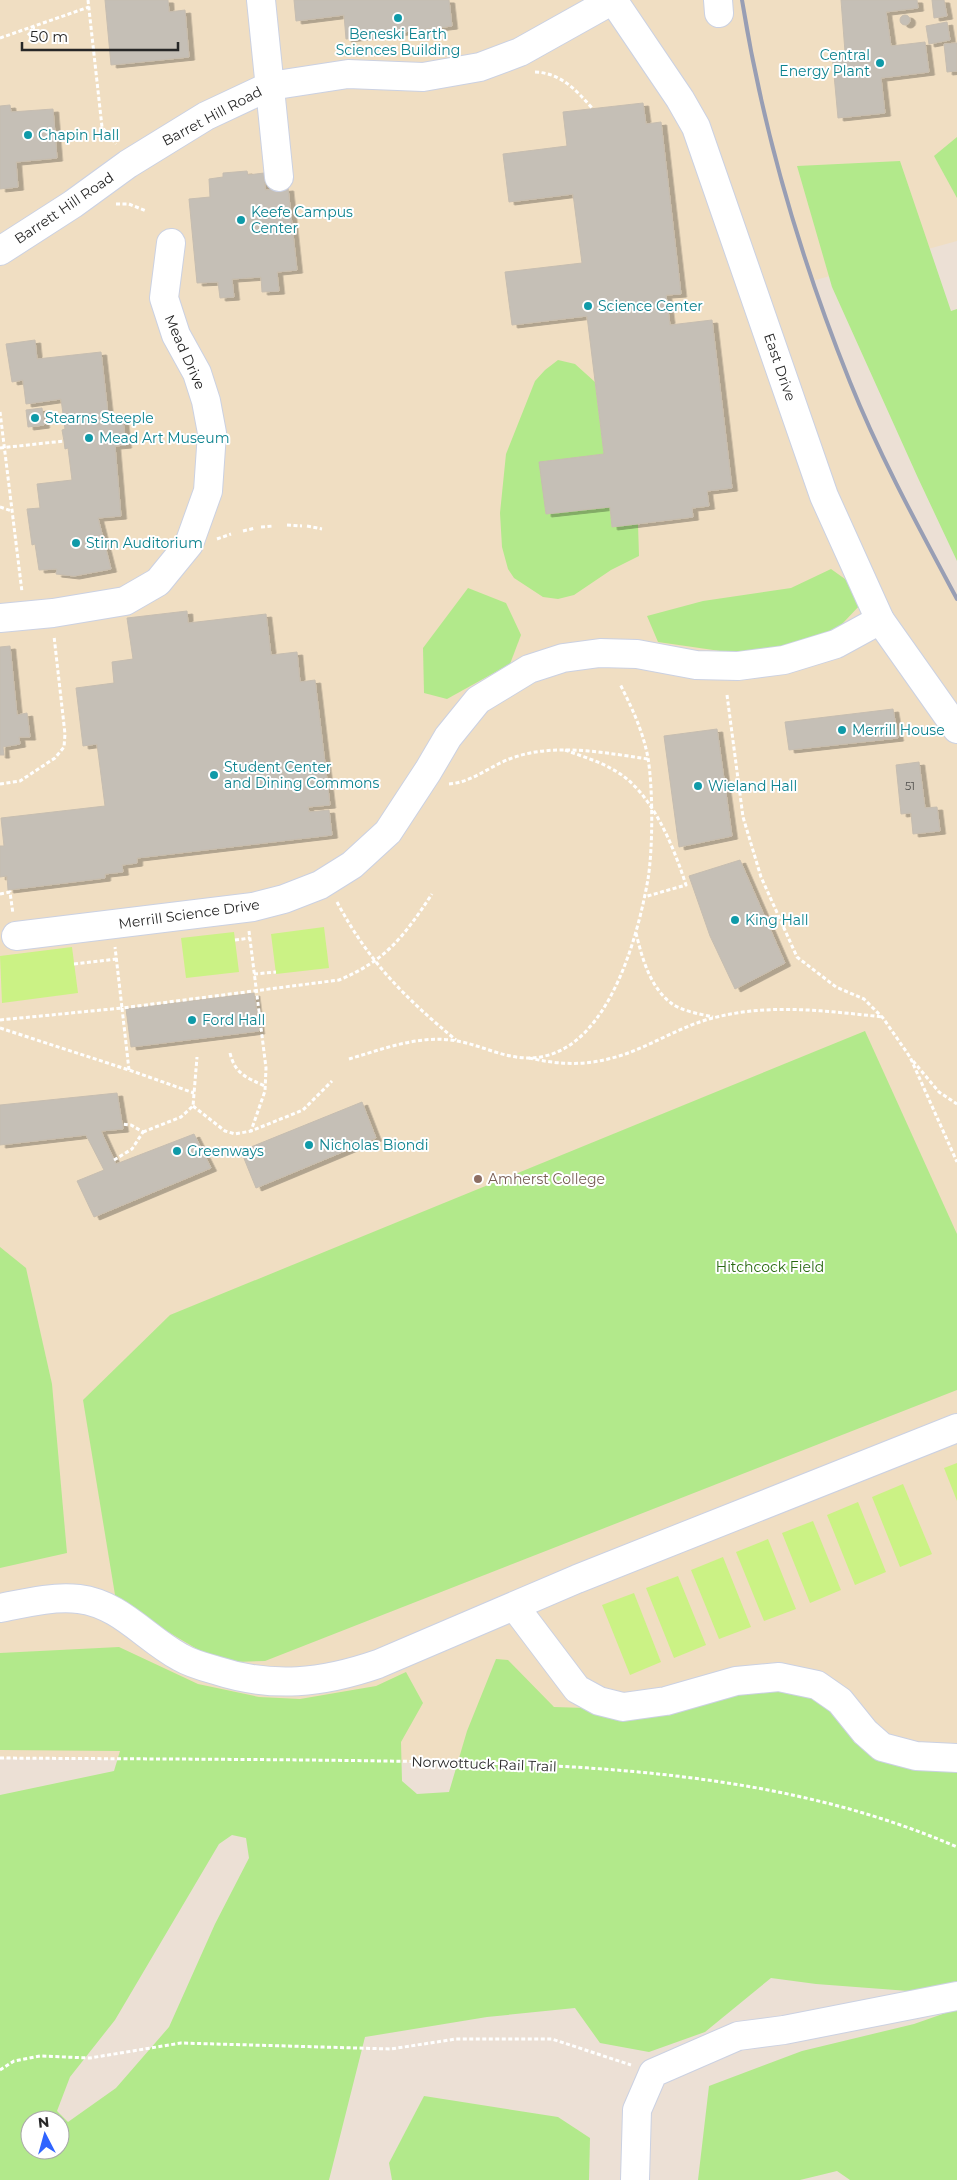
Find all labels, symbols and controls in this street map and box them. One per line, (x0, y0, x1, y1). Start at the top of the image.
marker: Beneski Earth Sciences Building (392, 12, 404, 24)
scale bar (22, 20, 179, 52)
place label: Beneski Earth Sciences Building (336, 25, 460, 59)
text: 50 m (30, 27, 68, 46)
place label: Central Energy Plant (779, 46, 870, 80)
marker: Central Energy Plant (874, 57, 886, 69)
street label: Barret Hill Road (159, 82, 265, 150)
place label: Chapin Hall (38, 126, 119, 144)
marker: Chapin Hall (22, 129, 34, 141)
street label: Barrett Hill Road (11, 168, 117, 248)
place label: Keefe Campus Center (251, 203, 353, 237)
marker: Keefe Campus Center (235, 214, 247, 226)
place label: Science Center (598, 297, 703, 315)
marker: Science Center (582, 300, 594, 312)
street label: Mead Drive (161, 312, 209, 392)
street label: East Drive (760, 331, 800, 403)
place label: Stearns Steeple (45, 409, 154, 427)
marker: Stearns Steeple (29, 412, 41, 424)
place label: Mead Art Museum (99, 429, 230, 447)
marker: Mead Art Museum (83, 432, 95, 444)
place label: Stirn Auditorium (86, 534, 203, 552)
marker: Stirn Auditorium (70, 537, 82, 549)
place label: Merrill House (852, 721, 945, 739)
marker: Merrill House (836, 724, 848, 736)
place label: Student Center and Dining Commons (224, 758, 380, 792)
marker: Student Center and Dining Commons (208, 769, 220, 781)
place label: Wieland Hall (708, 777, 797, 795)
house number: 51 (905, 779, 915, 793)
marker: Wieland Hall (692, 780, 704, 792)
street label: Merrill Science Drive (117, 895, 261, 933)
place label: King Hall (745, 911, 809, 929)
marker: King Hall (729, 914, 741, 926)
place label: Ford Hall (202, 1011, 265, 1029)
marker: Ford Hall (186, 1014, 198, 1026)
place label: Nicholas Biondi (319, 1136, 429, 1154)
marker: Nicholas Biondi (303, 1139, 315, 1151)
place label: Greenways (187, 1142, 264, 1160)
marker: Greenways (171, 1145, 183, 1157)
place label: Amherst College (488, 1170, 605, 1188)
marker: Amherst College (472, 1173, 484, 1185)
park label: Hitchcock Field (716, 1258, 824, 1276)
street label: Norwottuck Rail Trail (411, 1752, 557, 1776)
north arrow (20, 2110, 70, 2160)
text: N (37, 2113, 50, 2132)

